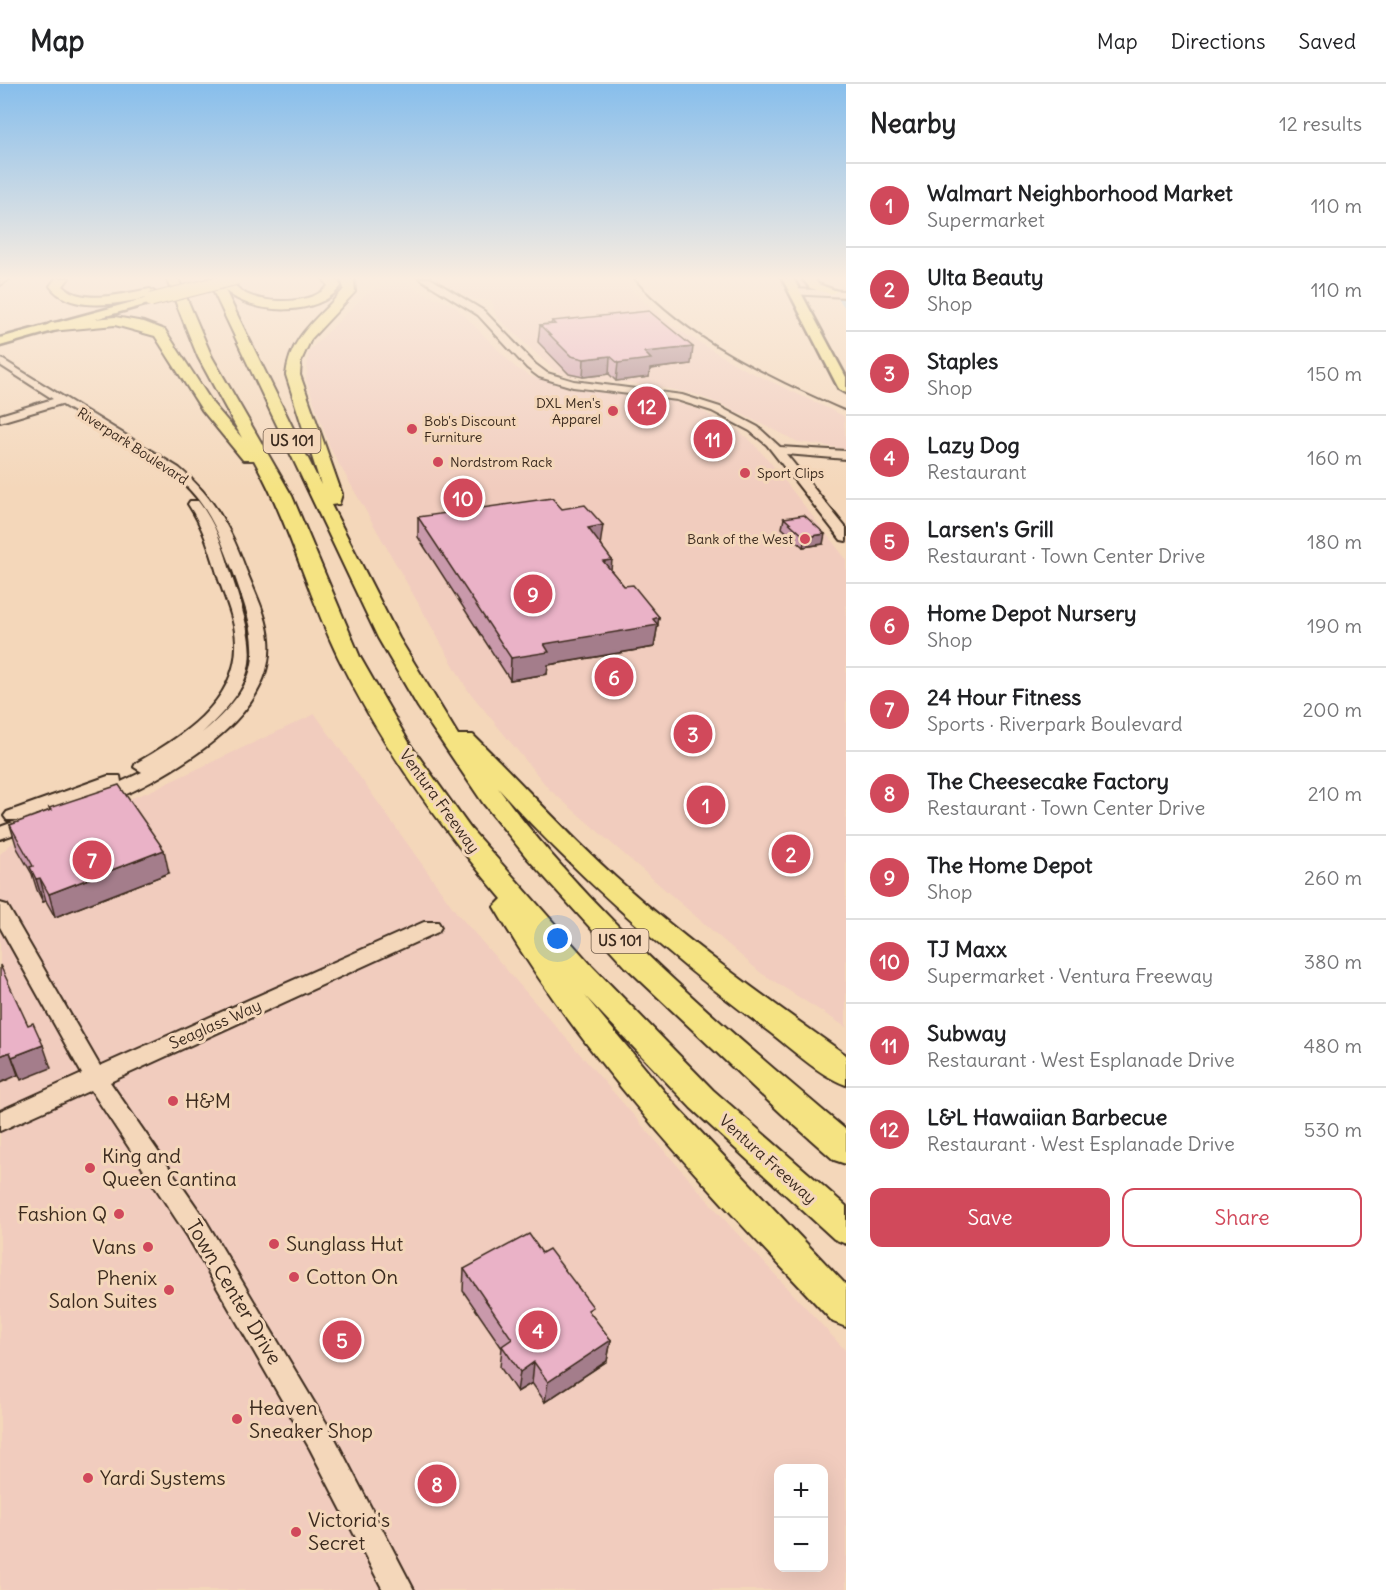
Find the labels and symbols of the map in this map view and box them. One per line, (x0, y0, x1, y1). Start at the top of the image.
pin: 12 (628, 384, 666, 428)
place label: DXL Men's Apparel (536, 394, 601, 428)
street label: Riverpark Boulevard (74, 403, 192, 489)
marker: DXL Men's Apparel (606, 404, 620, 418)
place label: Bob's Discount Furniture (424, 412, 516, 446)
pin: 11 (694, 416, 732, 462)
marker: Bob's Discount Furniture (405, 422, 419, 436)
road number: US 101 (264, 429, 320, 453)
place label: Nordstrom Rack (450, 453, 552, 471)
marker: Nordstrom Rack (431, 455, 445, 469)
place label: Sport Clips (757, 464, 824, 482)
marker: Sport Clips (738, 466, 752, 480)
pin: 10 (444, 476, 482, 520)
place label: Bank of the West (687, 530, 793, 548)
marker: Bank of the West (798, 532, 812, 546)
pin: 9 (514, 572, 552, 616)
pin: 6 (594, 654, 634, 700)
pin: 3 (674, 712, 712, 756)
street label: Ventura Freeway (396, 745, 484, 857)
pin: 1 (686, 782, 726, 828)
pin: 2 (772, 832, 810, 876)
pin: 7 (72, 838, 112, 882)
your location (543, 924, 572, 953)
road number: US 101 (592, 929, 648, 953)
street label: Seaglass Way (166, 995, 264, 1053)
place label: H&M (185, 1088, 231, 1113)
marker: H&M (166, 1094, 180, 1108)
street label: Ventura Freeway (715, 1110, 821, 1208)
place label: King and Queen Cantina (102, 1143, 237, 1191)
marker: King and Queen Cantina (83, 1161, 97, 1175)
place label: Fashion Q (17, 1201, 107, 1226)
marker: Fashion Q (112, 1207, 126, 1221)
street label: Town Center Drive (181, 1215, 288, 1369)
place label: Sunglass Hut (286, 1231, 403, 1256)
place label: Vans (92, 1234, 136, 1259)
marker: Sunglass Hut (267, 1237, 281, 1251)
marker: Vans (141, 1240, 155, 1254)
place label: Cotton On (306, 1264, 398, 1289)
place label: Phenix Salon Suites (49, 1265, 157, 1313)
marker: Cotton On (287, 1270, 301, 1284)
marker: Phenix Salon Suites (162, 1283, 176, 1297)
pin: 4 (518, 1308, 558, 1352)
pin: 5 (322, 1318, 362, 1362)
place label: Heaven Sneaker Shop (249, 1395, 373, 1443)
marker: Heaven Sneaker Shop (230, 1412, 244, 1426)
pin: 8 (418, 1462, 456, 1506)
place label: Yardi Systems (100, 1465, 226, 1490)
marker: Yardi Systems (81, 1471, 95, 1485)
place label: Victoria's Secret (308, 1507, 390, 1555)
marker: Victoria's Secret (289, 1525, 303, 1539)

